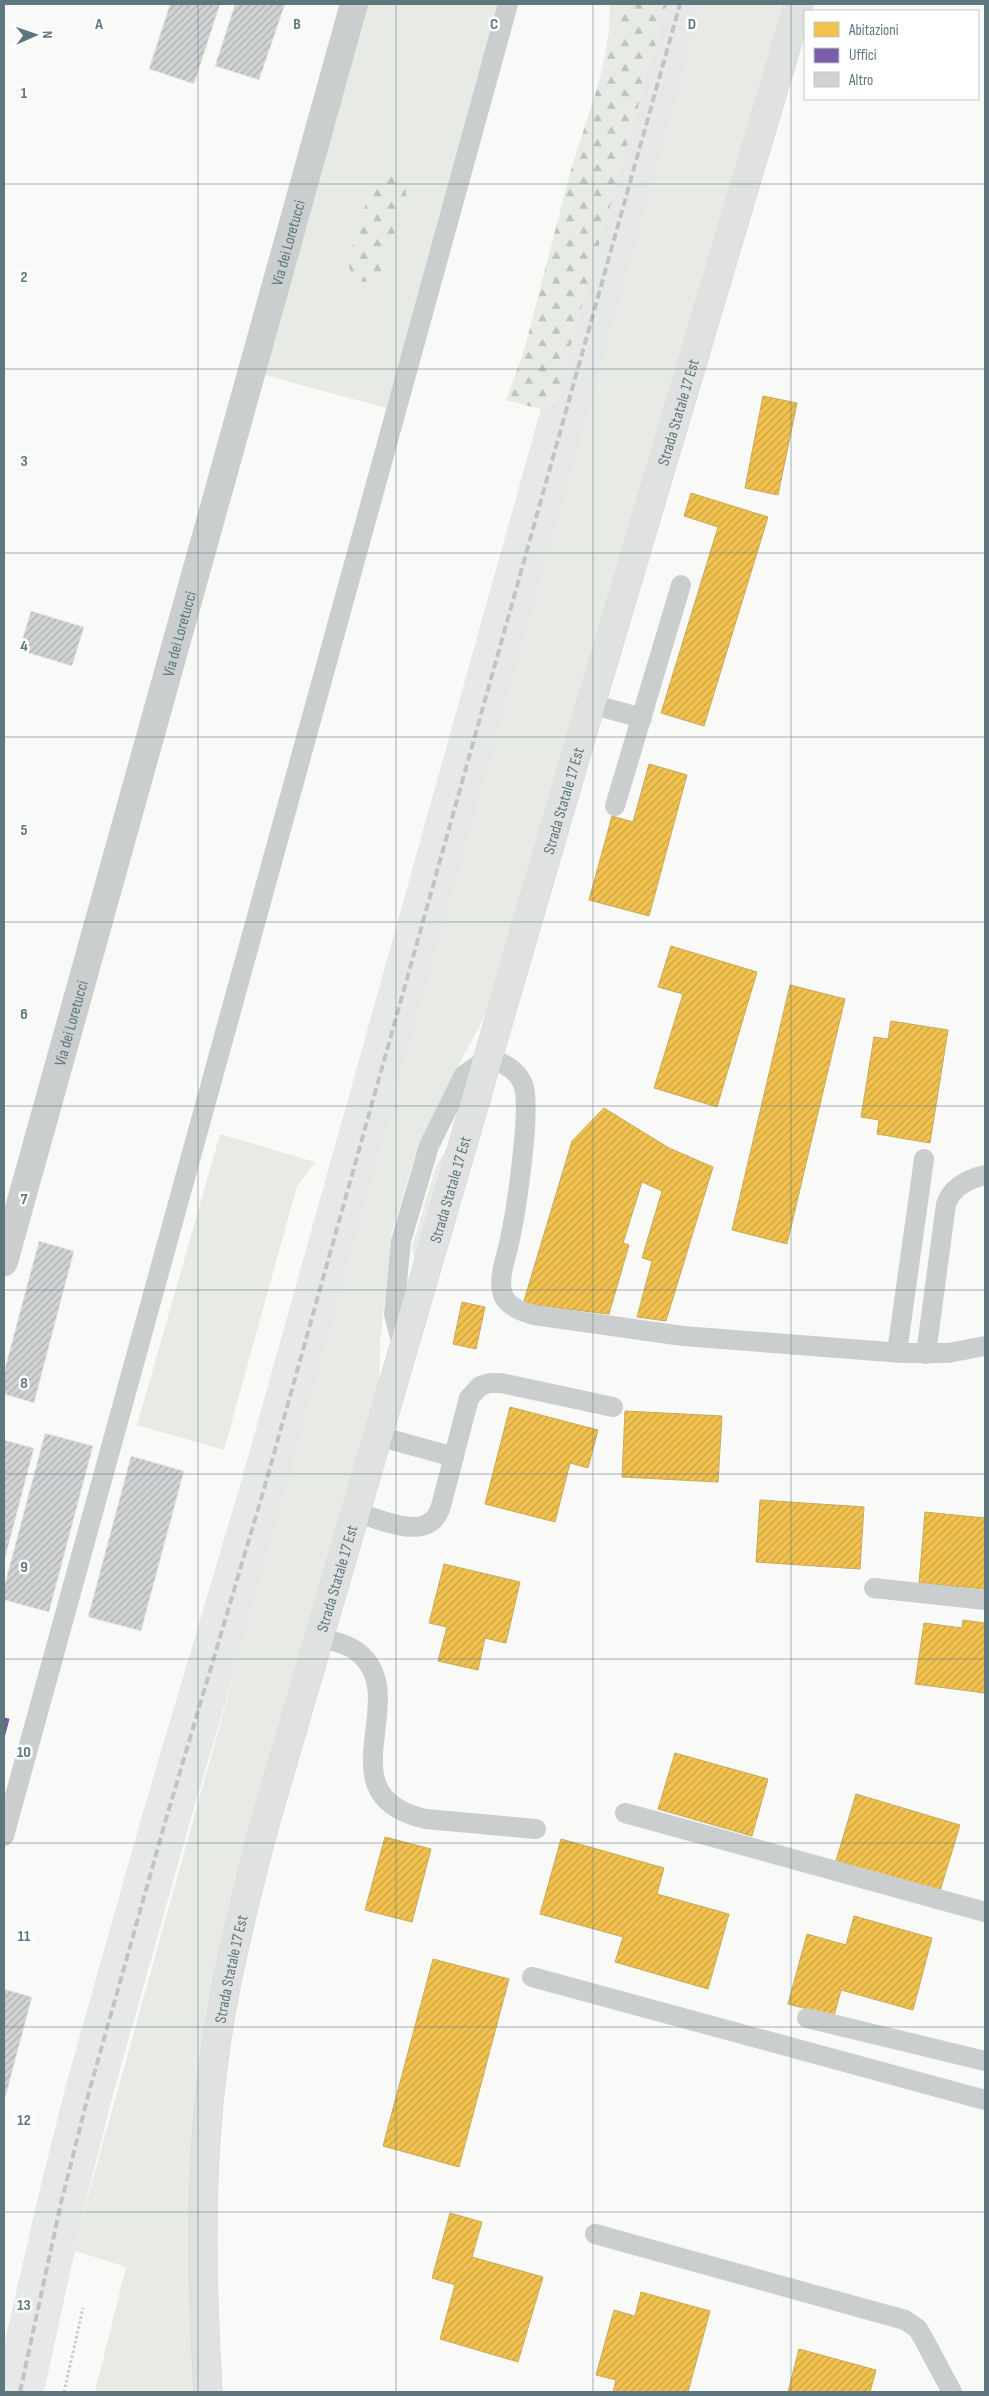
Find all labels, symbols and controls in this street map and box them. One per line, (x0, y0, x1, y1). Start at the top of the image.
north arrow (10, 10, 60, 60)
legend (804, 10, 979, 100)
text: A (94, 15, 103, 34)
text: B (293, 15, 301, 34)
text: C (490, 15, 498, 34)
text: D (688, 15, 696, 34)
text: Abitazioni (848, 21, 899, 40)
text: N (39, 31, 56, 39)
text: Uffici (849, 46, 877, 65)
text: Altro (848, 71, 873, 90)
text: 1 (21, 84, 28, 103)
street label: Via dei Loretucci (268, 198, 310, 288)
text: 2 (20, 268, 28, 287)
street label: Strada Statale 17 Est (654, 357, 704, 468)
text: 3 (20, 452, 28, 471)
street label: Via dei Loretucci (159, 589, 201, 679)
text: 4 (20, 637, 28, 656)
street label: Strada Statale 17 Est (540, 745, 589, 857)
text: 5 (20, 821, 28, 840)
street label: Via dei Loretucci (51, 979, 93, 1068)
text: 6 (20, 1005, 28, 1024)
street label: Strada Statale 17 Est (427, 1134, 476, 1246)
text: 7 (21, 1190, 28, 1209)
text: 8 (20, 1374, 28, 1393)
street label: Strada Statale 17 Est (313, 1523, 362, 1634)
text: 9 (20, 1558, 28, 1577)
text: 10 (17, 1743, 31, 1762)
street label: Strada Statale 17 Est (212, 1913, 253, 2025)
text: 11 (18, 1927, 31, 1946)
text: 12 (17, 2111, 31, 2130)
text: 13 (17, 2296, 31, 2315)

